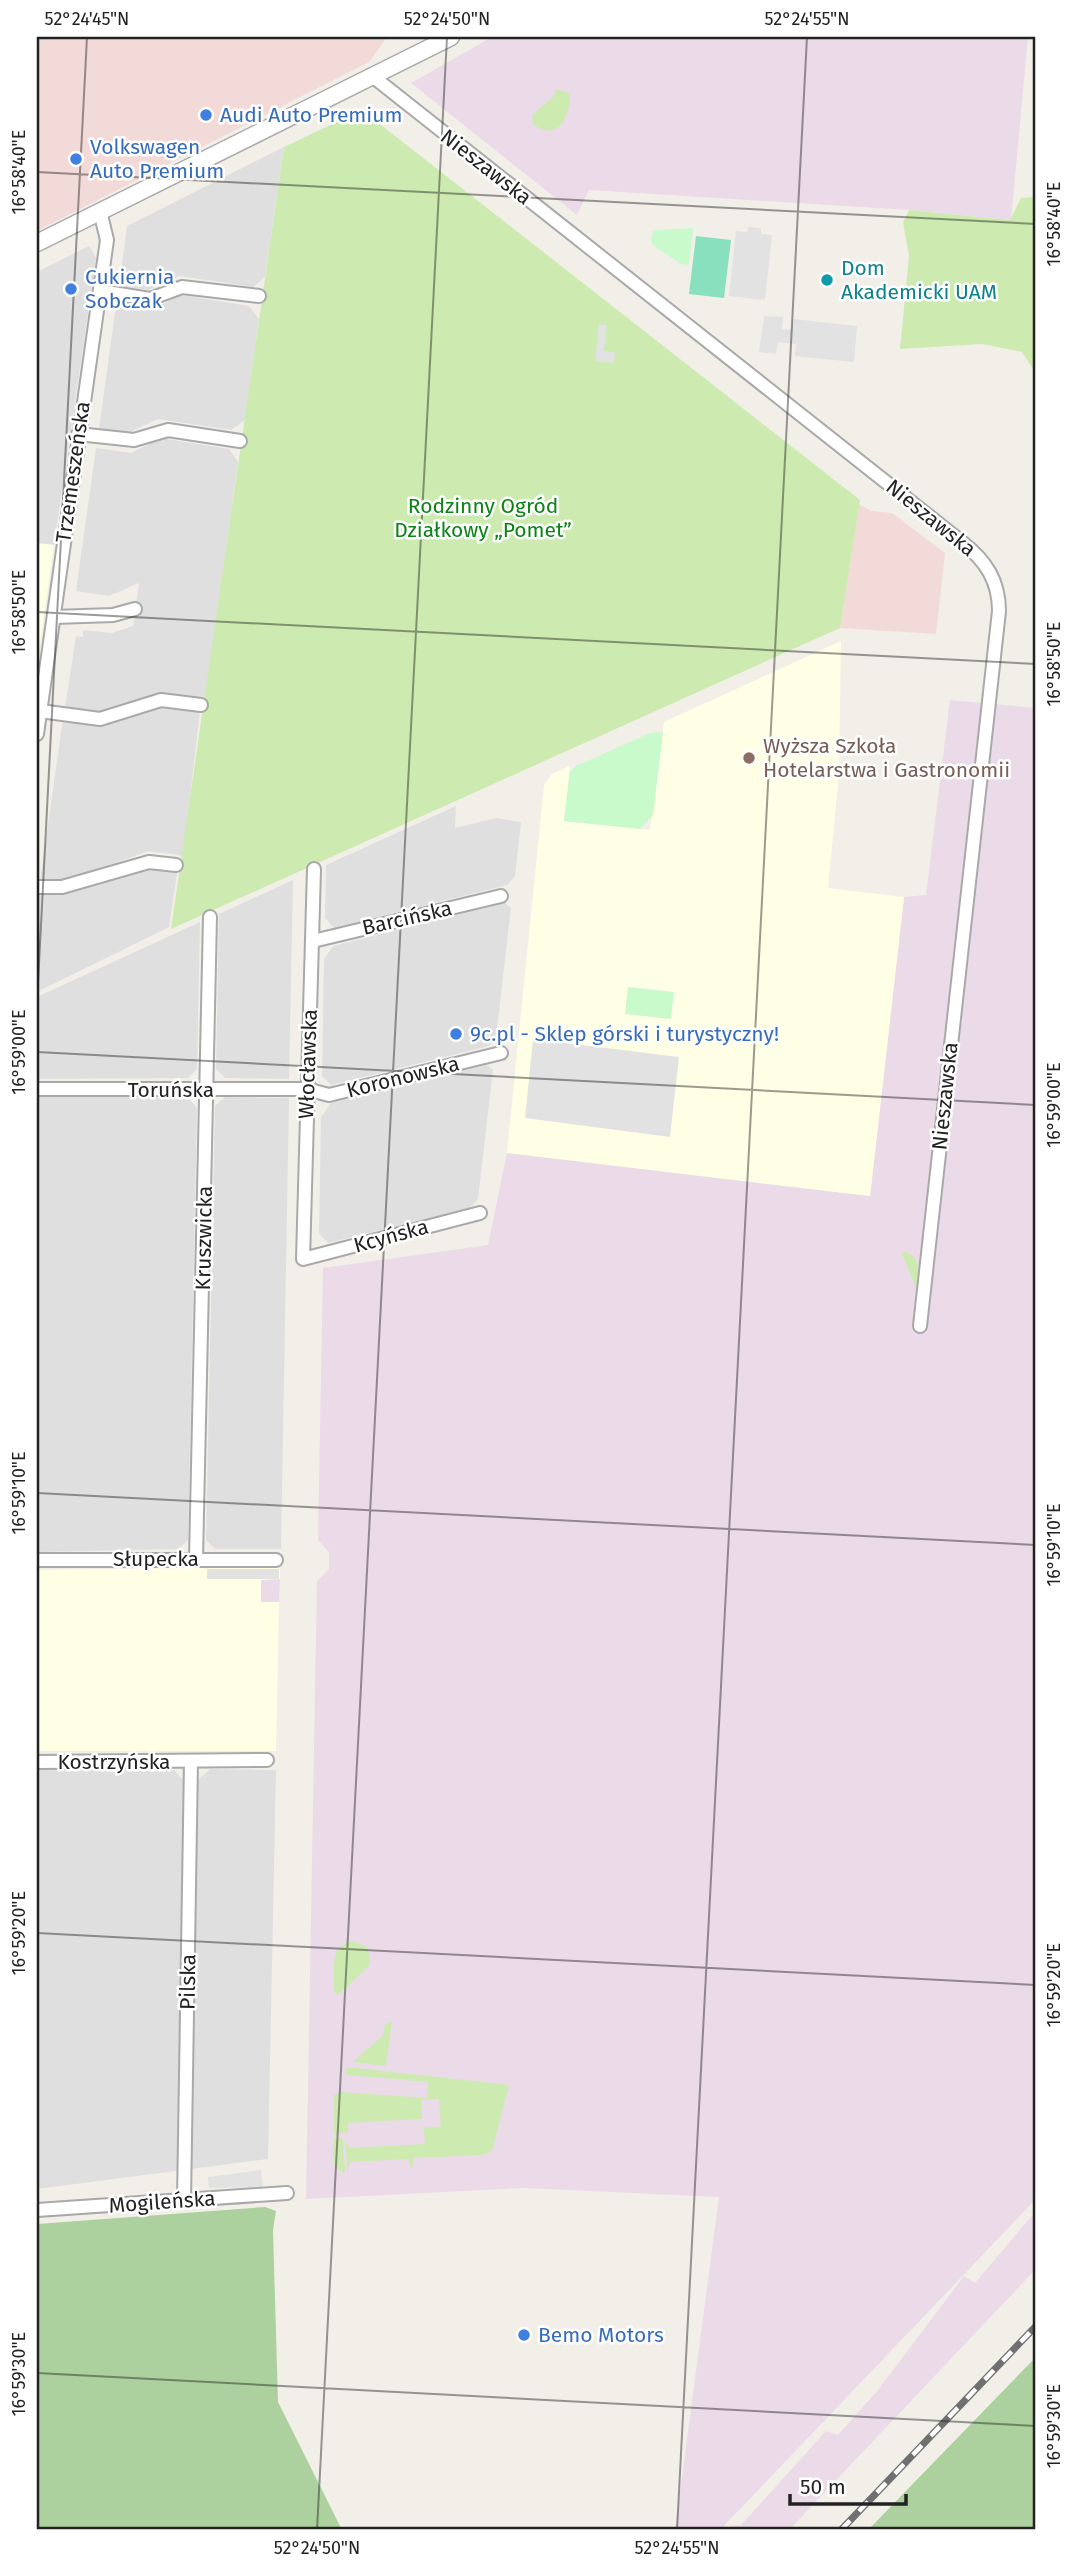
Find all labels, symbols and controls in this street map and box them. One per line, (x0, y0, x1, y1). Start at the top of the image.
text: 52°24'45"N (45, 8, 129, 30)
text: 52°24'50"N (404, 8, 490, 30)
text: 52°24'55"N (764, 8, 850, 30)
place label: Audi Auto Premium (220, 102, 403, 128)
marker: Audi Auto Premium (198, 107, 214, 123)
street label: Nieszawska (435, 123, 537, 211)
text: 16°58'40"E (8, 130, 30, 214)
place label: Volkswagen Auto Premium (90, 134, 224, 184)
marker: Volkswagen Auto Premium (68, 151, 84, 167)
text: 16°58'40"E (1043, 182, 1065, 266)
place label: Dom Akademicki UAM (841, 255, 997, 305)
place label: Cukiernia Sobczak (85, 264, 175, 314)
marker: Dom Akademicki UAM (819, 272, 835, 288)
marker: Cukiernia Sobczak (63, 281, 79, 297)
street label: Trzemeszeńska (50, 400, 96, 544)
street label: Nieszawska (881, 474, 981, 562)
park label: Rodzinny Ogród Działkowy „Pomet” (394, 493, 572, 543)
text: 16°58'50"E (8, 570, 30, 654)
text: 16°58'50"E (1043, 622, 1065, 706)
place label: Wyższa Szkoła Hotelarstwa i Gastronomii (763, 733, 1010, 783)
marker: Wyższa Szkoła Hotelarstwa i Gastronomii (741, 750, 757, 766)
street label: Barcińska (359, 895, 455, 941)
text: 16°59'00"E (8, 1009, 30, 1095)
street label: Włocławska (293, 1009, 323, 1119)
place label: 9c.pl - Sklep górski i turystyczny! (470, 1021, 779, 1047)
marker: 9c.pl - Sklep górski i turystyczny! (448, 1026, 464, 1042)
street label: Nieszawska (926, 1041, 964, 1151)
street label: Koronowska (344, 1050, 462, 1104)
text: 16°59'00"E (1043, 1062, 1065, 1148)
street label: Toruńska (128, 1077, 214, 1103)
street label: Kruszwicka (190, 1185, 218, 1291)
street label: Kcyńska (351, 1214, 431, 1258)
text: 16°59'10"E (8, 1451, 30, 1535)
text: 16°59'10"E (1043, 1503, 1065, 1587)
street label: Słupecka (113, 1546, 199, 1572)
street label: Kostrzyńska (57, 1749, 171, 1775)
text: 16°59'20"E (8, 1891, 30, 1975)
text: 16°59'20"E (1043, 1943, 1065, 2027)
street label: Pilska (175, 1954, 201, 2010)
street label: Mogileńska (108, 2185, 216, 2219)
place label: Bemo Motors (538, 2322, 664, 2348)
marker: Bemo Motors (516, 2327, 532, 2343)
text: 16°59'30"E (8, 2332, 30, 2416)
text: 16°59'30"E (1043, 2384, 1065, 2468)
scale bar (790, 2462, 905, 2506)
text: 50 m (800, 2474, 846, 2500)
text: 52°24'50"N (274, 2537, 360, 2559)
text: 52°24'55"N (634, 2537, 720, 2559)

